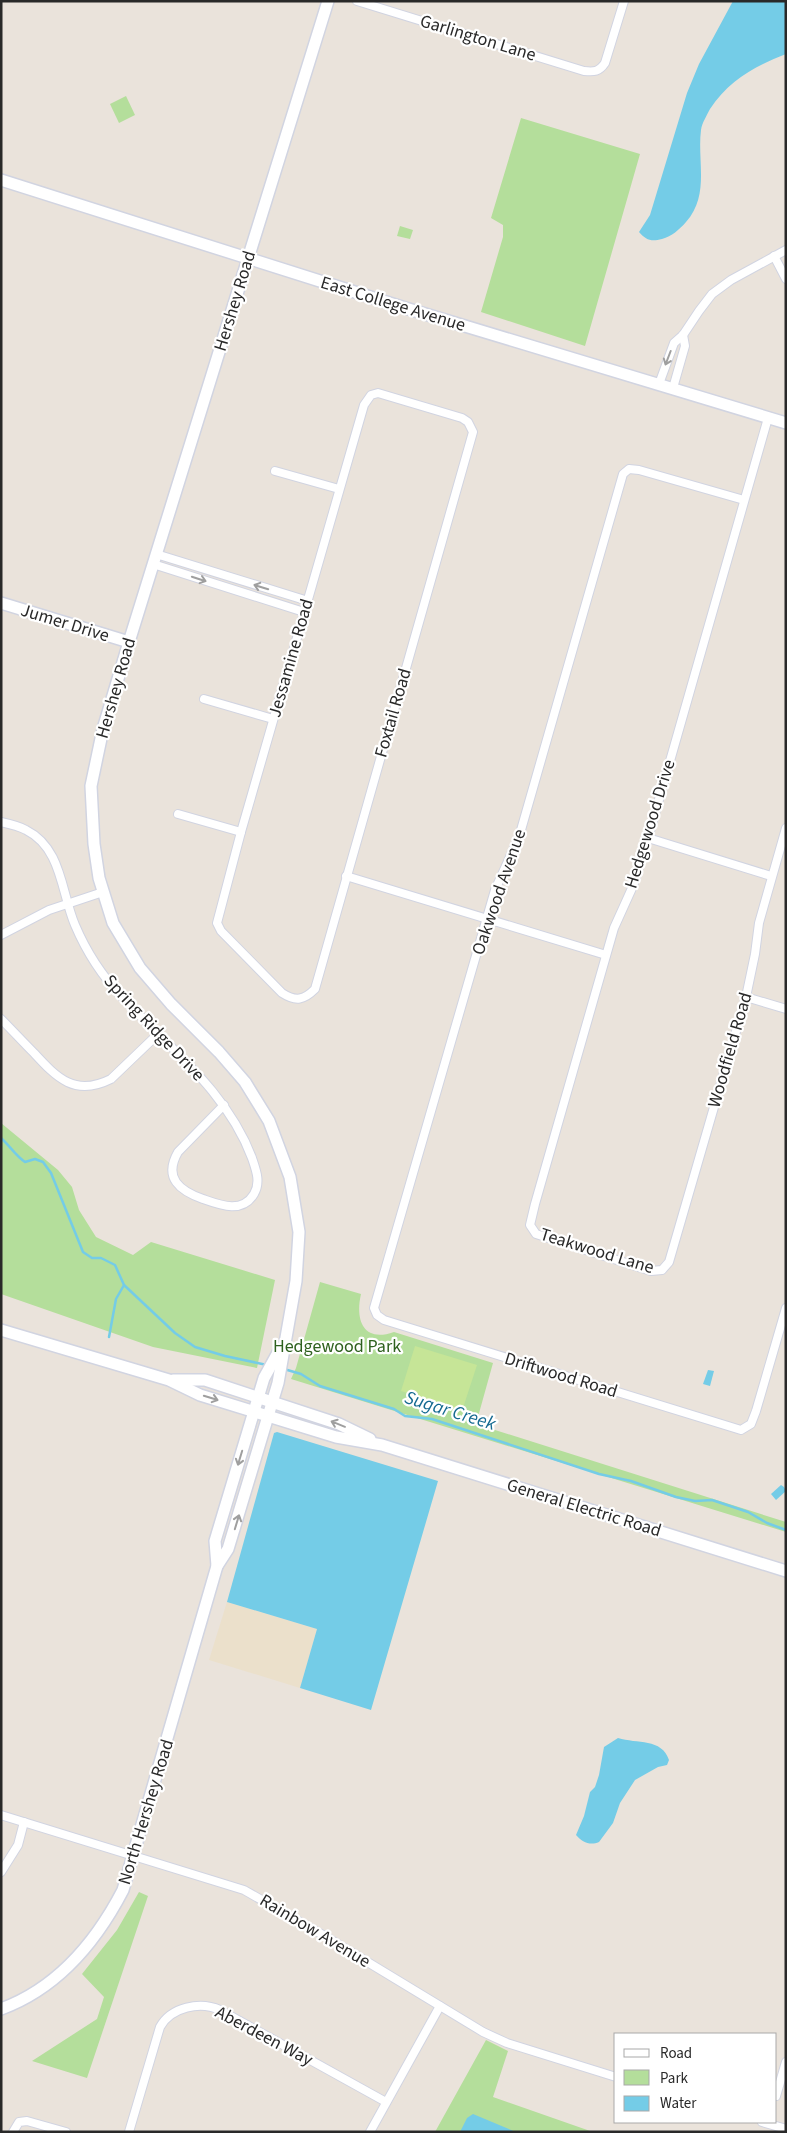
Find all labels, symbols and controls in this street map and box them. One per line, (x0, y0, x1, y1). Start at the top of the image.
street label: Garlington Lane (417, 9, 539, 68)
street label: Hershey Road (208, 248, 262, 354)
street label: East College Avenue (318, 270, 469, 338)
one-way arrow (663, 350, 672, 365)
one-way arrow (191, 575, 207, 584)
one-way arrow (254, 581, 270, 591)
street label: Jessamine Road (262, 596, 320, 720)
street label: Jumer Drive (18, 598, 112, 648)
street label: Hershey Road (90, 635, 142, 741)
street label: Foxtail Road (368, 665, 418, 761)
street label: Hedgewood Drive (619, 756, 681, 891)
street label: Oakwood Avenue (466, 826, 532, 958)
street label: Spring Ridge Drive (98, 969, 210, 1087)
street label: Woodfield Road (702, 989, 758, 1111)
street label: Teakwood Lane (537, 1222, 657, 1280)
park label: Hedgewood Park (273, 1334, 401, 1359)
street label: Driftwood Road (501, 1346, 621, 1404)
water label: Sugar Creek (401, 1384, 500, 1438)
one-way arrow (202, 1394, 218, 1404)
one-way arrow (331, 1419, 347, 1428)
one-way arrow (235, 1450, 245, 1466)
street label: General Electric Road (504, 1473, 664, 1543)
one-way arrow (232, 1515, 242, 1531)
street label: North Hershey Road (112, 1736, 180, 1888)
street label: Rainbow Avenue (255, 1888, 375, 1974)
street label: Aberdeen Way (211, 2000, 318, 2073)
legend (614, 2033, 777, 2123)
text: Road (660, 2043, 692, 2064)
text: Park (660, 2068, 689, 2089)
text: Water (660, 2093, 697, 2114)

